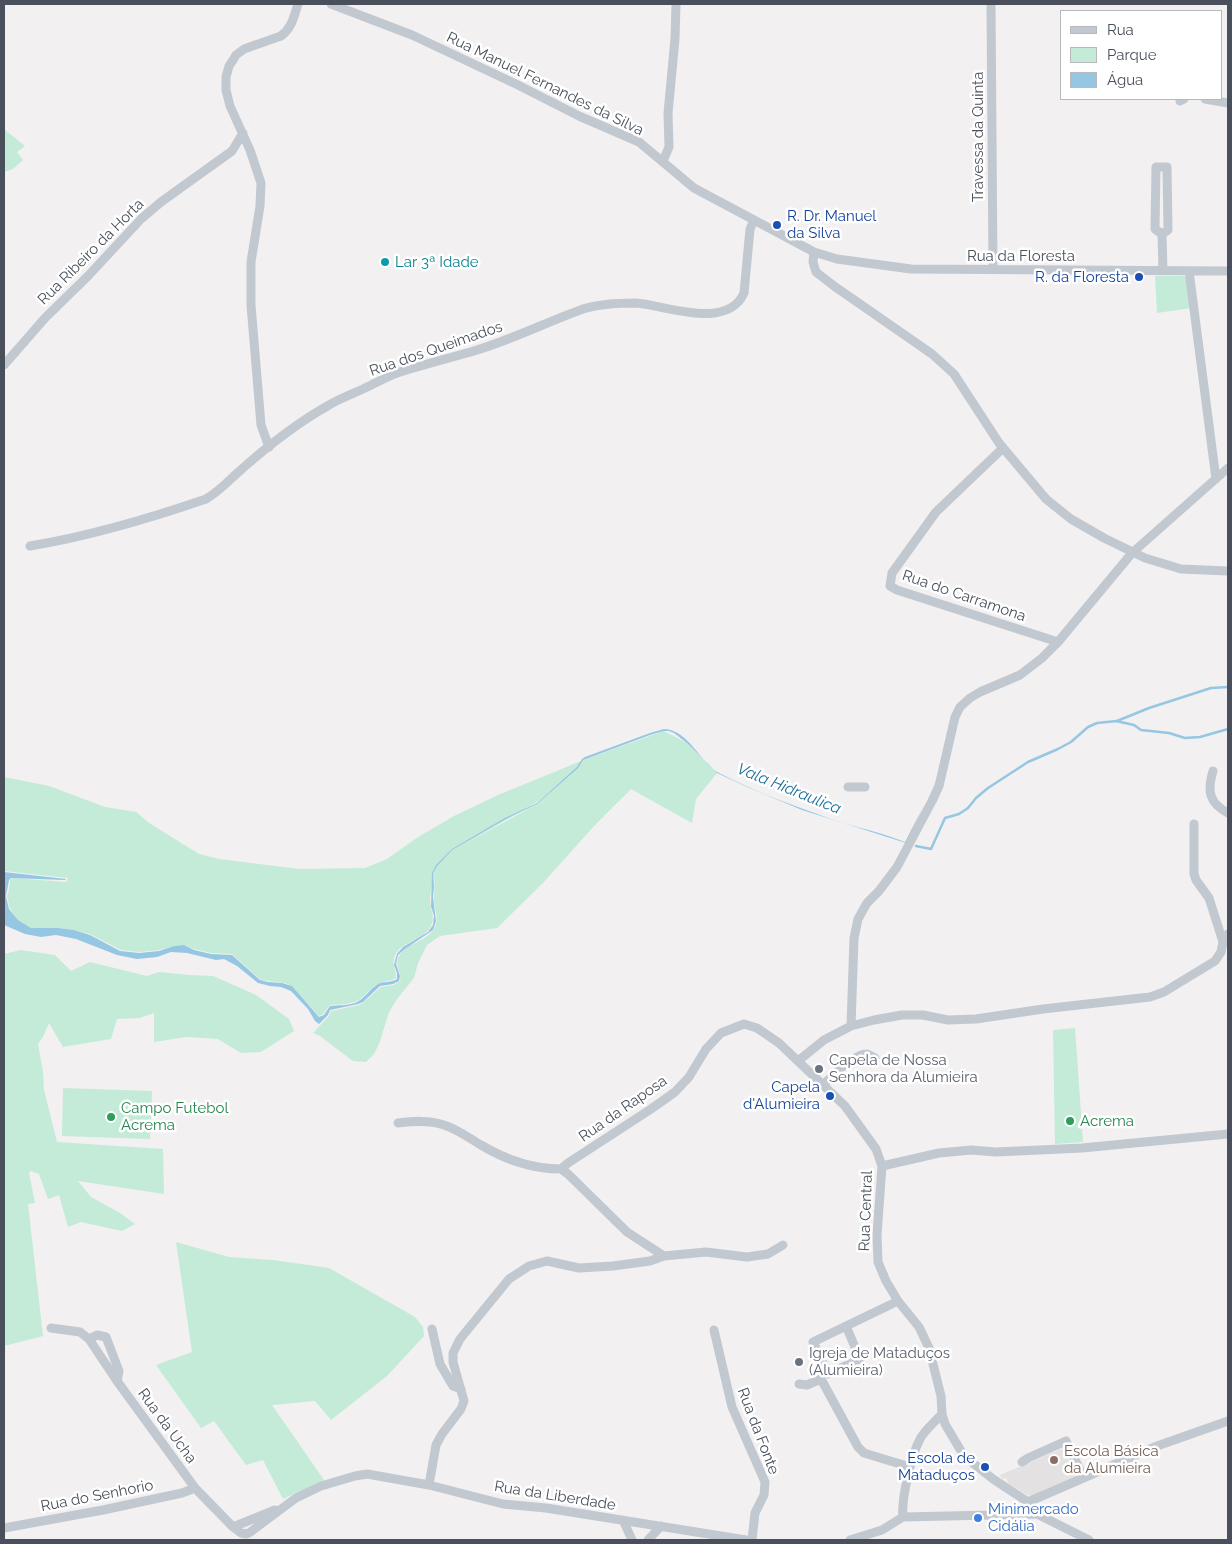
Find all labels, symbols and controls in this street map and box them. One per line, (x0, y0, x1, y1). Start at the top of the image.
legend (1060, 10, 1222, 100)
text: Rua (1107, 21, 1134, 39)
street label: Rua Manuel Fernandes da Silva (444, 28, 646, 140)
text: Parque (1107, 46, 1156, 64)
text: Água (1107, 71, 1143, 89)
street label: Travessa da Quinta (969, 72, 987, 202)
street label: Rua Ribeiro da Horta (34, 195, 148, 309)
place label: R. Dr. Manuel da Silva (787, 207, 876, 242)
marker: R. Dr. Manuel da Silva (771, 219, 783, 231)
street label: Rua da Floresta (967, 247, 1075, 265)
place label: Lar 3ª Idade (395, 253, 479, 271)
marker: Lar 3ª Idade (379, 256, 391, 268)
place label: R. da Floresta (1035, 268, 1129, 286)
marker: R. da Floresta (1133, 271, 1145, 283)
street label: Rua dos Queimados (367, 318, 505, 380)
street label: Rua do Carramona (900, 566, 1028, 626)
water label: Vala Hidraulica (734, 759, 844, 819)
place label: Capela de Nossa Senhora da Alumieira (829, 1051, 978, 1086)
marker: Capela de Nossa Senhora da Alumieira (813, 1063, 825, 1075)
street label: Rua da Raposa (575, 1072, 671, 1146)
place label: Capela d'Alumieira (743, 1078, 820, 1113)
marker: Capela d'Alumieira (824, 1090, 836, 1102)
place label: Campo Futebol Acrema (121, 1099, 228, 1134)
marker: Campo Futebol Acrema (105, 1111, 117, 1123)
place label: Acrema (1080, 1112, 1134, 1130)
marker: Acrema (1064, 1115, 1076, 1127)
street label: Rua Central (856, 1170, 876, 1252)
place label: Igreja de Mataduços (Alumieira) (809, 1344, 950, 1379)
marker: Igreja de Mataduços (Alumieira) (793, 1356, 805, 1368)
street label: Rua da Ucha (134, 1385, 200, 1467)
street label: Rua da Fonte (733, 1385, 783, 1477)
place label: Escola Básica da Alumieira (1064, 1442, 1159, 1477)
place label: Escola de Mataduços (898, 1449, 975, 1484)
marker: Escola Básica da Alumieira (1048, 1454, 1060, 1466)
marker: Escola de Mataduços (979, 1461, 991, 1473)
street label: Rua do Senhorio (39, 1476, 155, 1516)
street label: Rua da Liberdade (493, 1478, 617, 1514)
place label: Minimercado Cidália (988, 1500, 1079, 1535)
marker: Minimercado Cidália (972, 1512, 984, 1524)

